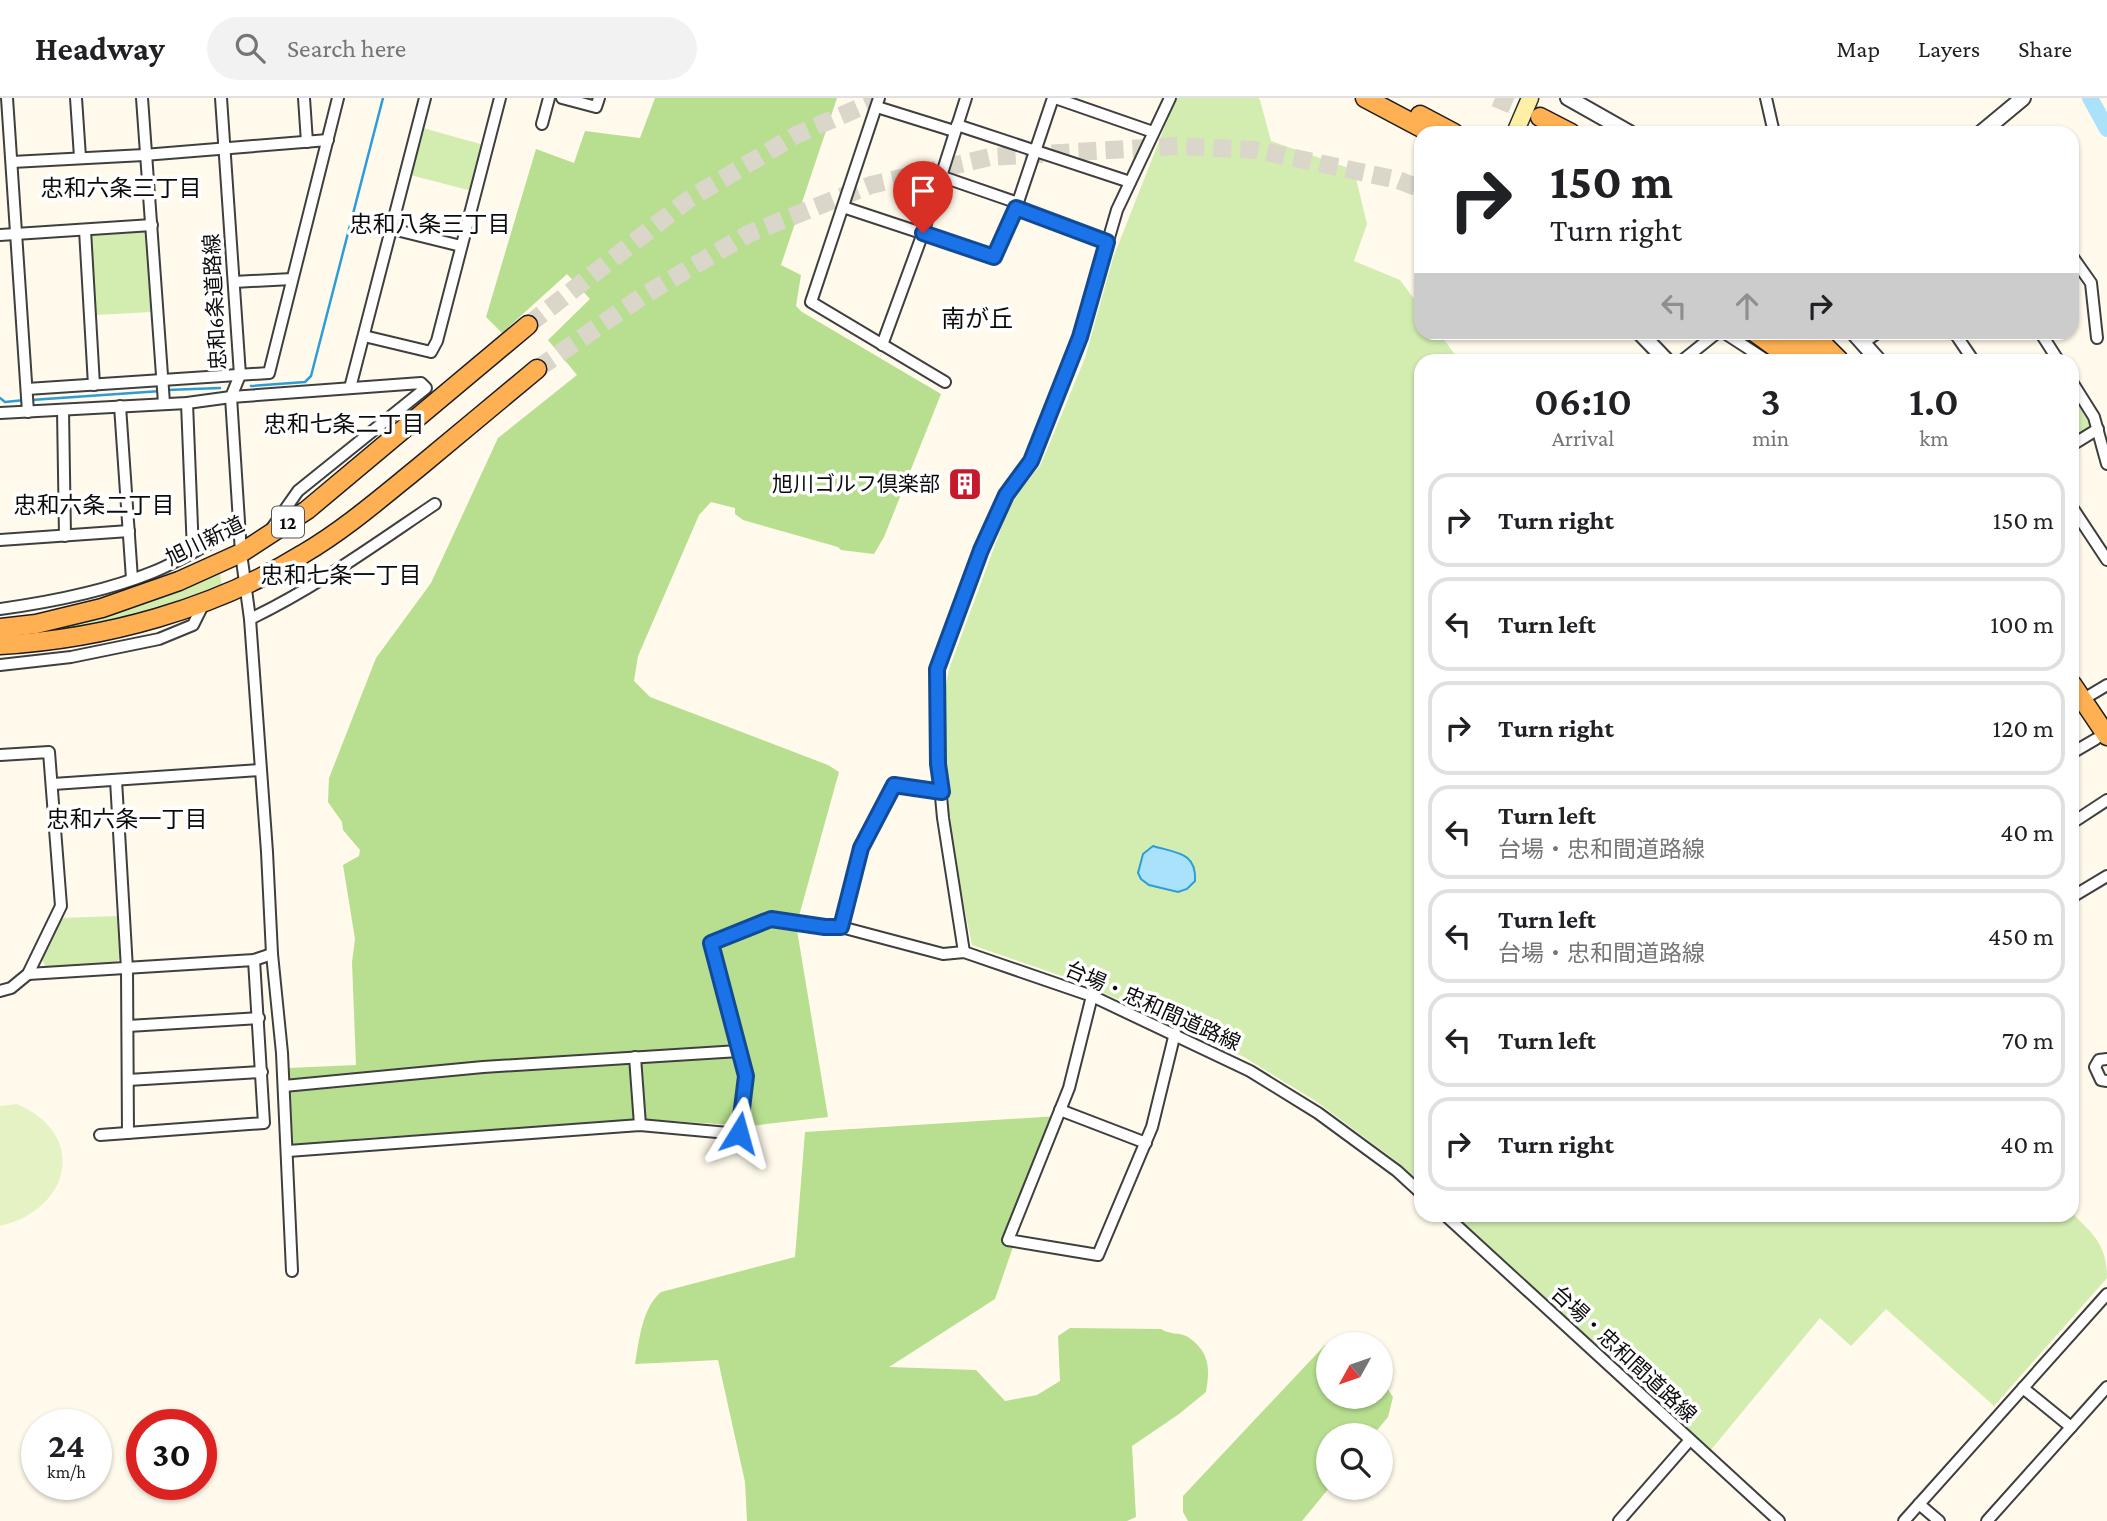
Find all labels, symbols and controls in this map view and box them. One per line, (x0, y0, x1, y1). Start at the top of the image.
search box (207, 17, 697, 80)
icon: search (231, 29, 269, 67)
text: Headway (35, 30, 165, 67)
text: Search here (287, 34, 406, 63)
text: Map (1836, 35, 1880, 62)
text: Layers (1918, 35, 1980, 62)
text: Share (2018, 35, 2072, 62)
icon: right (1435, 154, 1526, 245)
text: 150 m (1550, 154, 1673, 209)
pin (893, 161, 953, 233)
icon: arrive (904, 172, 942, 210)
district label: 忠和六条三丁目 (41, 175, 202, 201)
district label: 忠和八条三丁目 (350, 211, 511, 237)
text: Turn right (1550, 212, 1682, 248)
street label: 忠和6条道路線 (199, 233, 231, 371)
icon: left (1655, 287, 1693, 325)
icon: ahead (1728, 287, 1766, 325)
icon: right (1801, 287, 1839, 325)
district label: 南が丘 (941, 305, 1013, 332)
text: 06:10 (1534, 377, 1632, 424)
text: 3 (1760, 377, 1781, 424)
text: 1.0 (1909, 377, 1959, 424)
district label: 忠和七条二丁目 (264, 411, 425, 437)
text: Arrival (1552, 425, 1614, 451)
text: min (1752, 425, 1789, 451)
text: km (1919, 425, 1949, 451)
building icon: 旭川ゴルフ倶楽部 (946, 465, 984, 503)
place label: 旭川ゴルフ倶楽部 (772, 472, 940, 496)
district label: 忠和六条二丁目 (14, 492, 175, 518)
icon: right (1439, 501, 1477, 539)
road number: 12 (272, 506, 304, 538)
text: Turn right (1498, 506, 1614, 535)
text: 150 m (1993, 506, 2054, 535)
street label: 旭川新道 (162, 512, 248, 570)
district label: 忠和七条一丁目 (261, 562, 422, 588)
icon: left (1439, 605, 1477, 643)
text: Turn left (1498, 610, 1596, 639)
text: 100 m (1990, 610, 2054, 639)
icon: right (1439, 709, 1477, 747)
text: Turn right (1498, 714, 1614, 743)
text: 120 m (1993, 714, 2054, 743)
text: Turn left (1498, 801, 1596, 830)
district label: 忠和六条一丁目 (47, 806, 208, 832)
icon: left (1439, 813, 1477, 851)
text: 40 m (2000, 818, 2054, 847)
text: 台場・忠和間道路線 (1498, 836, 1705, 862)
text: Turn left (1498, 905, 1596, 934)
icon: left (1439, 917, 1477, 955)
text: 450 m (1988, 922, 2054, 951)
text: 台場・忠和間道路線 (1498, 940, 1705, 966)
street label: 台場・忠和間道路線 (1062, 957, 1244, 1055)
icon: left (1439, 1021, 1477, 1059)
text: Turn left (1498, 1026, 1596, 1055)
text: 70 m (2002, 1026, 2054, 1055)
position arrow (702, 1096, 776, 1170)
icon: right (1439, 1125, 1477, 1163)
text: Turn right (1498, 1130, 1614, 1159)
text: 40 m (2000, 1130, 2054, 1159)
street label: 台場・忠和間道路線 (1547, 1281, 1701, 1427)
north arrow (1316, 1332, 1393, 1409)
map controls (1316, 1332, 1393, 1500)
speed limit sign: 30 (126, 1409, 217, 1500)
button: search (1316, 1423, 1393, 1500)
text: 24 (48, 1426, 85, 1465)
text: km/h (47, 1462, 86, 1482)

